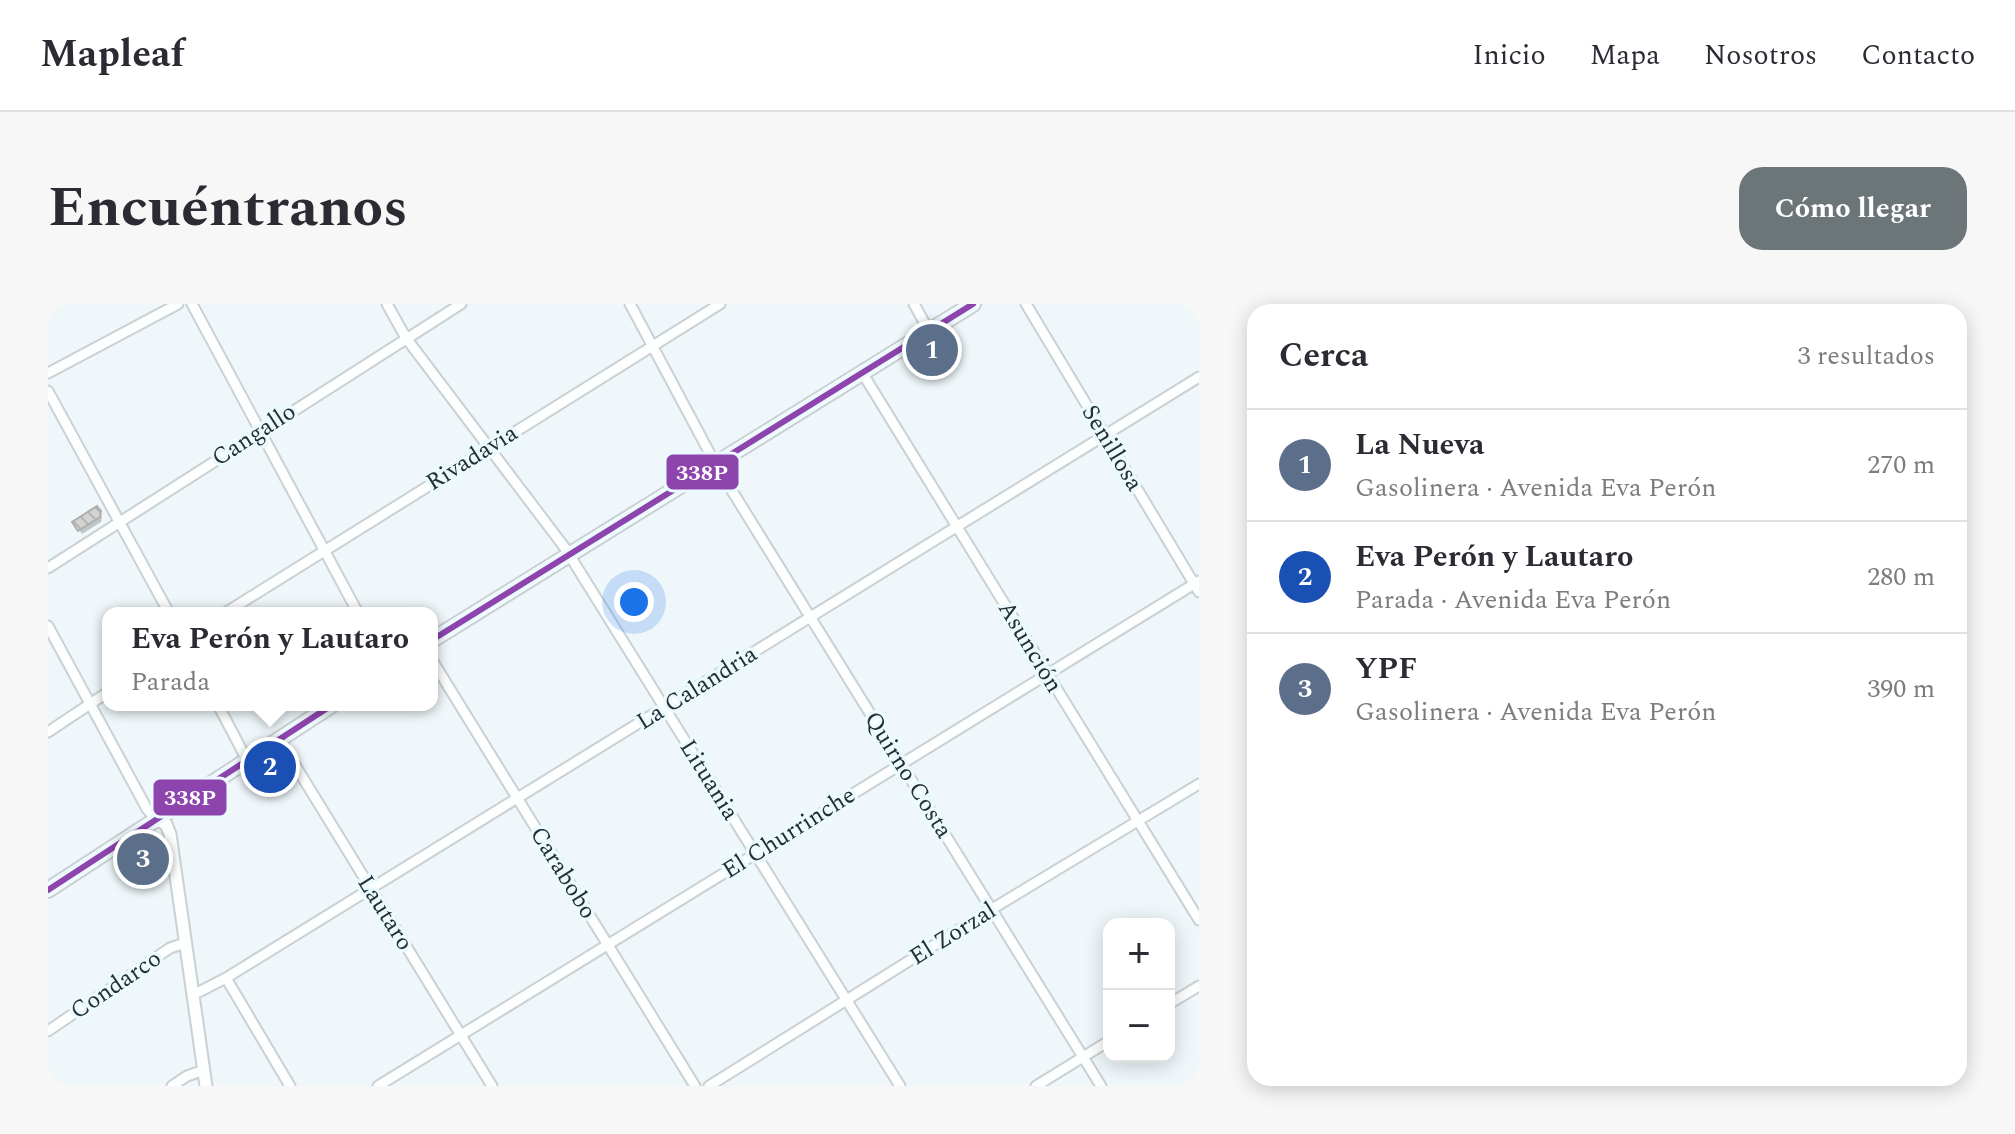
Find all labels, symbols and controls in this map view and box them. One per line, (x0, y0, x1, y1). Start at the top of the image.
text: Mapleaf (40, 26, 185, 84)
text: Inicio (1473, 34, 1546, 77)
text: Mapa (1590, 34, 1660, 77)
text: Nosotros (1704, 34, 1817, 77)
text: Contacto (1861, 34, 1975, 77)
text: Encuéntranos (48, 166, 408, 251)
button: Cómo llegar (1739, 167, 1967, 250)
pin: 1 (906, 320, 958, 380)
text: Cerca (1279, 330, 1368, 382)
text: 3 resultados (1797, 336, 1935, 376)
street label: Cangallo (205, 394, 303, 476)
street label: Senillosa (1072, 398, 1152, 498)
street label: Rivadavia (419, 415, 525, 500)
text: La Nueva (1355, 422, 1484, 468)
text: 1 (1298, 445, 1312, 485)
text: 270 m (1867, 445, 1935, 485)
line badge: 338P (665, 453, 740, 491)
text: 338P (676, 457, 728, 490)
text: Gasolinera · Avenida Eva Perón (1355, 468, 1716, 508)
text: Eva Perón y Lautaro (1355, 534, 1633, 580)
text: 2 (1298, 557, 1312, 597)
text: 280 m (1867, 557, 1935, 597)
text: Parada · Avenida Eva Perón (1355, 580, 1671, 620)
your location (614, 582, 654, 622)
street label: Asunción (988, 594, 1072, 700)
popup (102, 607, 438, 711)
text: Eva Perón y Lautaro (131, 616, 409, 662)
street label: La Calandria (629, 636, 765, 740)
text: YPF (1355, 646, 1417, 692)
text: Parada (131, 662, 210, 702)
text: 3 (1298, 669, 1312, 709)
text: 390 m (1867, 669, 1935, 709)
text: Gasolinera · Avenida Eva Perón (1355, 692, 1716, 732)
street label: Quirno Costa (855, 705, 961, 846)
street label: Lituania (670, 733, 748, 828)
pin: 2 (244, 737, 296, 797)
line badge: 338P (152, 778, 228, 817)
street label: El Churrinche (715, 778, 863, 888)
text: 338P (164, 782, 216, 815)
street label: Carabobo (520, 820, 606, 926)
pin: 3 (117, 829, 169, 889)
street label: Lautaro (348, 868, 422, 958)
street label: El Zorzal (903, 893, 1003, 975)
map controls (1103, 918, 1175, 1062)
button: + (1103, 918, 1175, 990)
street label: Condarco (63, 941, 169, 1029)
button: − (1103, 990, 1175, 1062)

